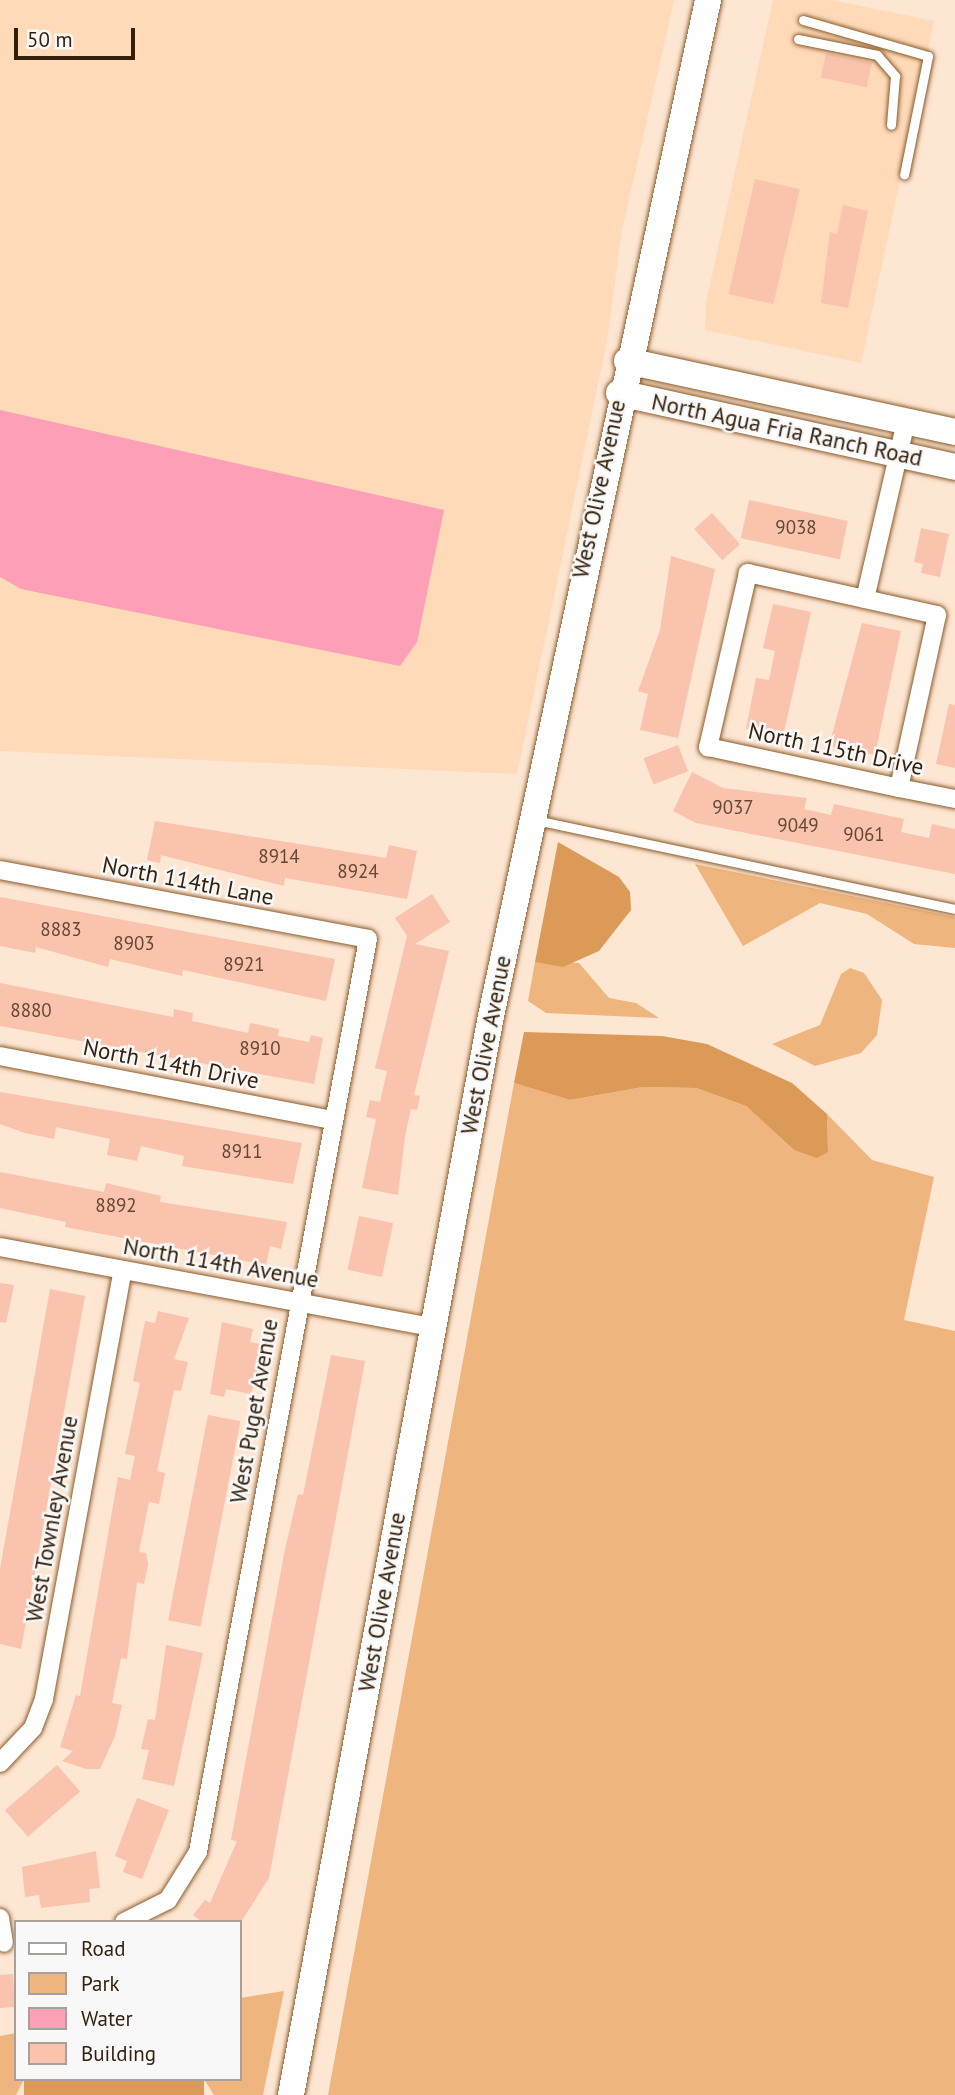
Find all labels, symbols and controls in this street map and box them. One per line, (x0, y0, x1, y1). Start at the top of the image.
scale bar (18, 14, 138, 58)
text: 50 m (27, 26, 73, 53)
street label: North Agua Fria Ranch Road (649, 388, 925, 472)
street label: West Olive Avenue (567, 397, 631, 581)
house number: 9038 (775, 517, 817, 539)
street label: North 115th Drive (746, 717, 926, 781)
house number: 9037 (712, 797, 754, 819)
house number: 9049 (777, 815, 819, 837)
house number: 9061 (843, 824, 885, 846)
house number: 8914 (258, 846, 300, 868)
street label: North 114th Lane (100, 851, 276, 911)
house number: 8924 (337, 861, 379, 883)
house number: 8883 (40, 919, 82, 941)
house number: 8903 (113, 933, 155, 955)
street label: West Olive Avenue (455, 953, 517, 1137)
house number: 8921 (223, 954, 265, 976)
house number: 8880 (10, 1000, 52, 1022)
street label: North 114th Drive (81, 1033, 261, 1095)
house number: 8910 (239, 1038, 281, 1060)
house number: 8911 (221, 1141, 263, 1163)
house number: 8892 (95, 1195, 137, 1217)
street label: North 114th Avenue (121, 1232, 321, 1294)
street label: West Puget Avenue (224, 1316, 284, 1506)
street label: West Townley Avenue (20, 1413, 84, 1625)
street label: West Olive Avenue (353, 1510, 411, 1694)
legend (14, 1920, 242, 2081)
text: Road (81, 1935, 125, 1962)
text: Park (81, 1970, 120, 1997)
text: Water (81, 2005, 133, 2032)
text: Building (81, 2040, 156, 2067)

